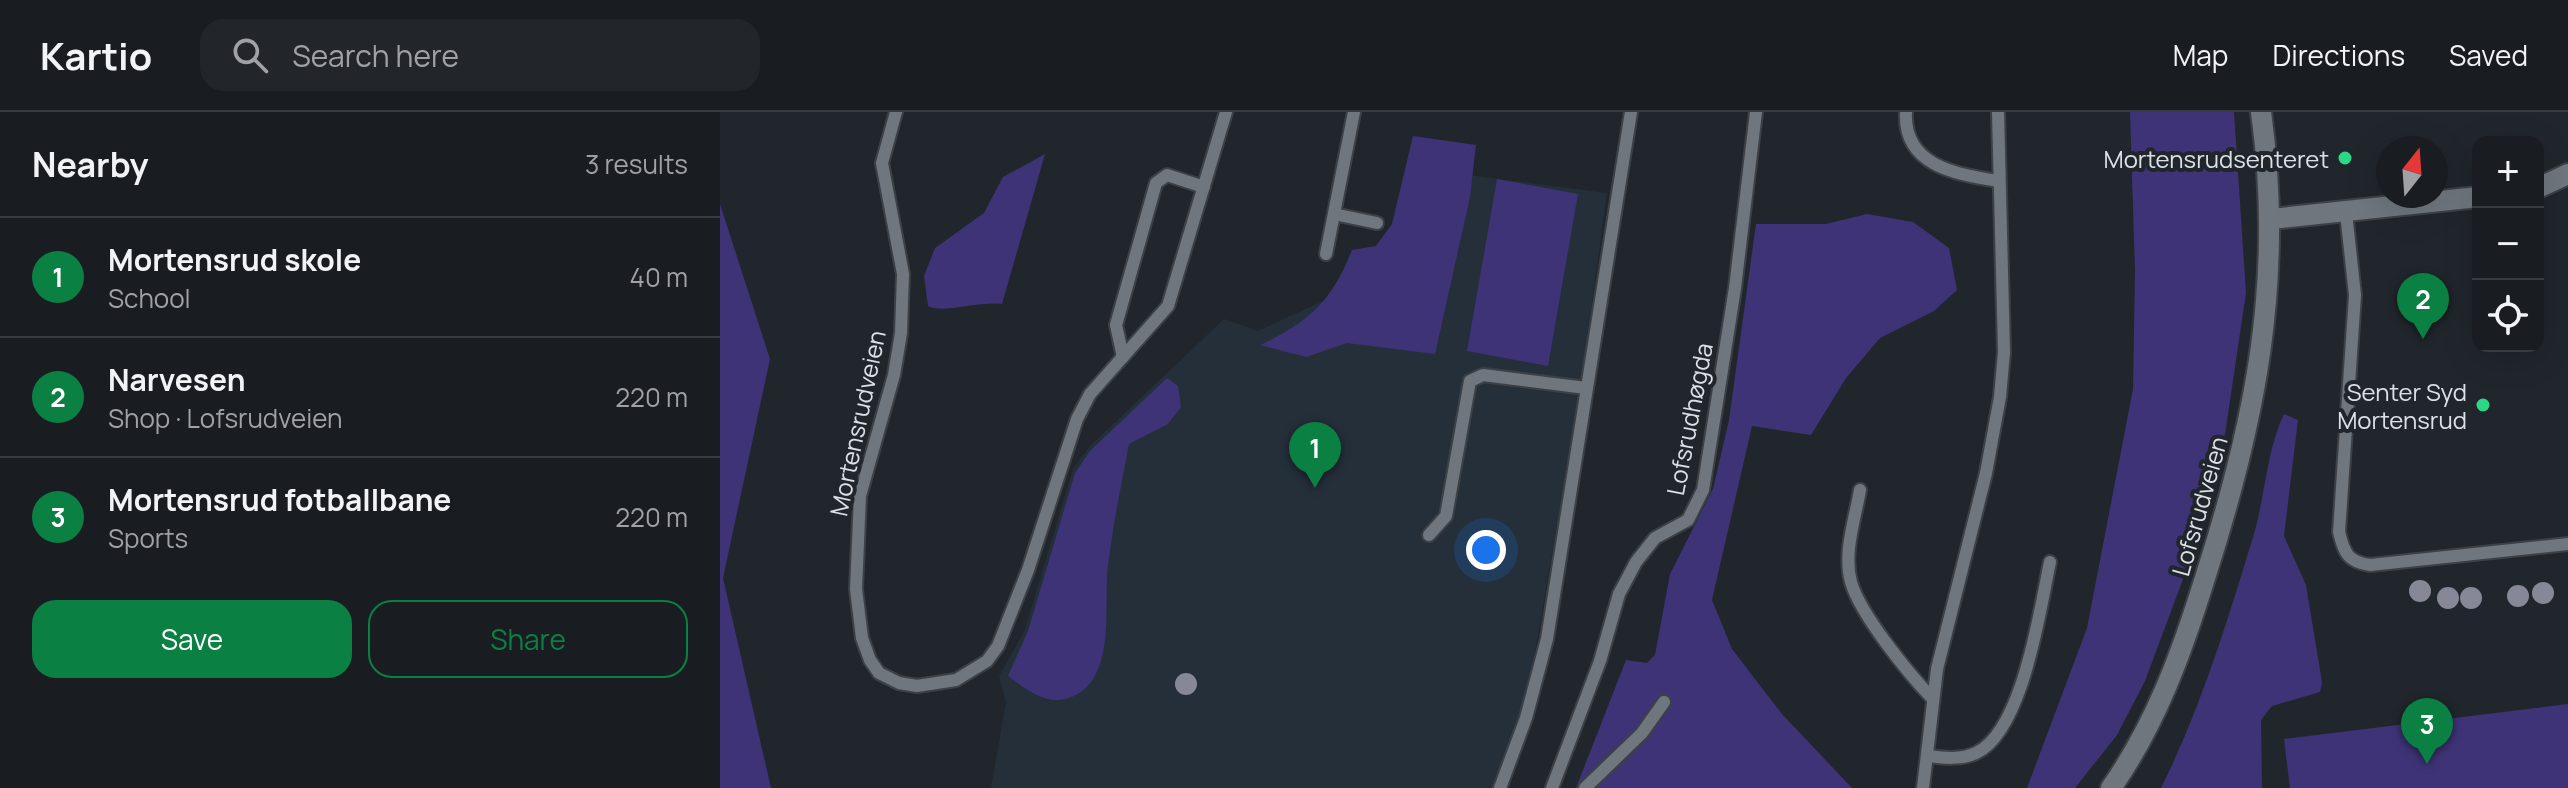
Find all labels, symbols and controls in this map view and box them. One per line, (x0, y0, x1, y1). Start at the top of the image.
search box (200, 19, 760, 91)
text: Kartio (40, 29, 152, 81)
icon: search (228, 33, 272, 77)
text: Search here (292, 35, 459, 76)
text: Map (2173, 36, 2228, 74)
text: Directions (2272, 36, 2405, 74)
text: Saved (2449, 36, 2528, 74)
north arrow (2376, 136, 2448, 208)
map controls (2472, 136, 2544, 352)
button: + (2472, 136, 2544, 208)
text: Nearby (32, 141, 148, 187)
place label: Mortensrudsenteret (2103, 142, 2329, 175)
text: 3 results (585, 146, 688, 182)
marker: Mortensrudsenteret (2336, 149, 2354, 167)
button: − (2472, 208, 2544, 280)
text: Mortensrud skole (108, 239, 361, 280)
text: 1 (52, 259, 64, 295)
text: 40 m (630, 259, 688, 295)
pin: 2 (2397, 273, 2449, 339)
text: School (108, 280, 191, 316)
button: locate (2472, 280, 2544, 352)
street label: Mortensrudveien (821, 327, 893, 519)
street label: Lofsrudhøgda (1658, 340, 1720, 498)
text: Narvesen (108, 359, 245, 400)
place label: Senter Syd Mortensrud (2337, 375, 2467, 436)
text: 2 (50, 379, 66, 415)
text: 220 m (615, 379, 688, 415)
marker: Senter Syd Mortensrud (2474, 396, 2492, 414)
text: Shop · Lofsrudveien (108, 400, 342, 436)
pin: 1 (1289, 422, 1341, 488)
street label: Lofsrudveien (2163, 432, 2235, 580)
text: Mortensrud fotballbane (108, 479, 451, 520)
text: 3 (50, 499, 66, 535)
text: 220 m (615, 499, 688, 535)
text: Sports (108, 520, 188, 556)
your location (1466, 530, 1506, 570)
button: Save (32, 600, 352, 678)
button: Share (368, 600, 688, 678)
pin: 3 (2401, 698, 2453, 764)

